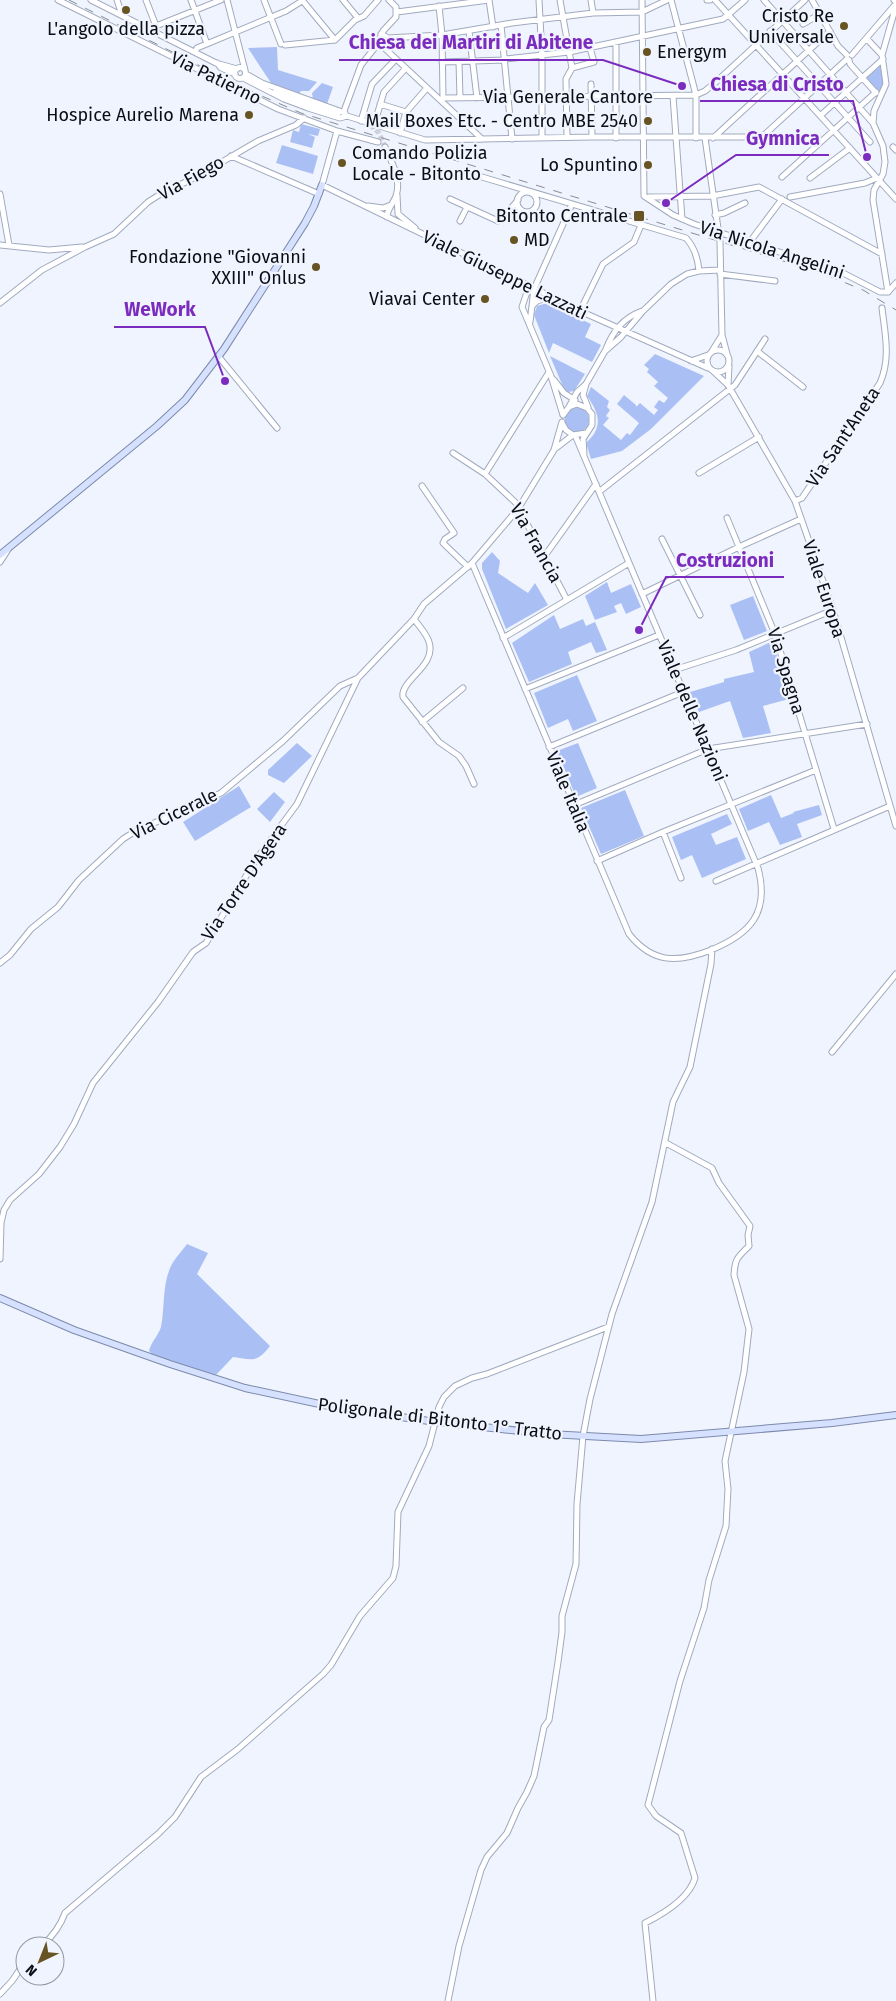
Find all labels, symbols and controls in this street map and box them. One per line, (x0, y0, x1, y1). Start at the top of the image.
marker: L'angolo della pizza (120, 4, 132, 16)
place label: Cristo Re Universale (748, 5, 834, 48)
place label: L'angolo della pizza (47, 18, 205, 40)
marker: Cristo Re Universale (838, 20, 850, 32)
callout: Chiesa dei Martiri di Abitene (339, 26, 603, 60)
text: Chiesa dei Martiri di Abitene (349, 31, 593, 54)
place label: Energym (657, 41, 727, 63)
marker: Energym (641, 46, 653, 58)
street label: Via Patierno (167, 47, 265, 109)
callout: Chiesa di Cristo (700, 67, 853, 101)
text: Chiesa di Cristo (710, 73, 844, 96)
street label: Via Generale Cantore (483, 86, 653, 108)
place label: Hospice Aurelio Marena (46, 104, 239, 126)
marker: Hospice Aurelio Marena (243, 109, 255, 121)
place label: Mail Boxes Etc. - Centro MBE 2540 (366, 110, 638, 132)
marker: Mail Boxes Etc. - Centro MBE 2540 (642, 115, 654, 127)
callout: Gymnica (736, 121, 829, 155)
text: Gymnica (746, 127, 820, 150)
place label: Comando Polizia Locale - Bitonto (352, 142, 488, 185)
street label: Via Fiego (154, 151, 228, 205)
place label: Lo Spuntino (540, 154, 638, 176)
marker: Comando Polizia Locale - Bitonto (336, 157, 348, 169)
marker: Lo Spuntino (642, 159, 654, 171)
place label: Bitonto Centrale (496, 205, 628, 227)
marker: Bitonto Centrale (632, 209, 646, 223)
street label: Via Nicola Angelini (697, 216, 847, 284)
street label: Viale Giuseppe Lazzati (419, 225, 591, 325)
place label: MD (524, 229, 550, 251)
marker: MD (508, 234, 520, 246)
place label: Fondazione "Giovanni XXIII" Onlus (129, 246, 306, 289)
marker: Fondazione "Giovanni XXIII" Onlus (310, 261, 322, 273)
place label: Viavai Center (369, 288, 475, 310)
callout: WeWork (114, 293, 205, 327)
marker: Viavai Center (479, 293, 491, 305)
text: WeWork (124, 298, 196, 321)
street label: Via Sant'Aneta (801, 383, 885, 491)
street label: Via Francia (505, 499, 567, 587)
street label: Viale Europa (798, 537, 850, 641)
callout: Costruzioni (666, 543, 784, 577)
text: Costruzioni (676, 549, 774, 572)
street label: Via Spagna (762, 625, 810, 717)
street label: Viale delle Nazioni (652, 637, 732, 785)
street label: Viale Italia (541, 748, 595, 836)
street label: Via Cicerale (127, 784, 221, 844)
street label: Via Torre D'Agera (197, 819, 291, 945)
street label: Poligonale di Bitonto 1° Tratto (317, 1393, 563, 1445)
north arrow (15, 1936, 65, 1986)
text: N (22, 1961, 41, 1980)

